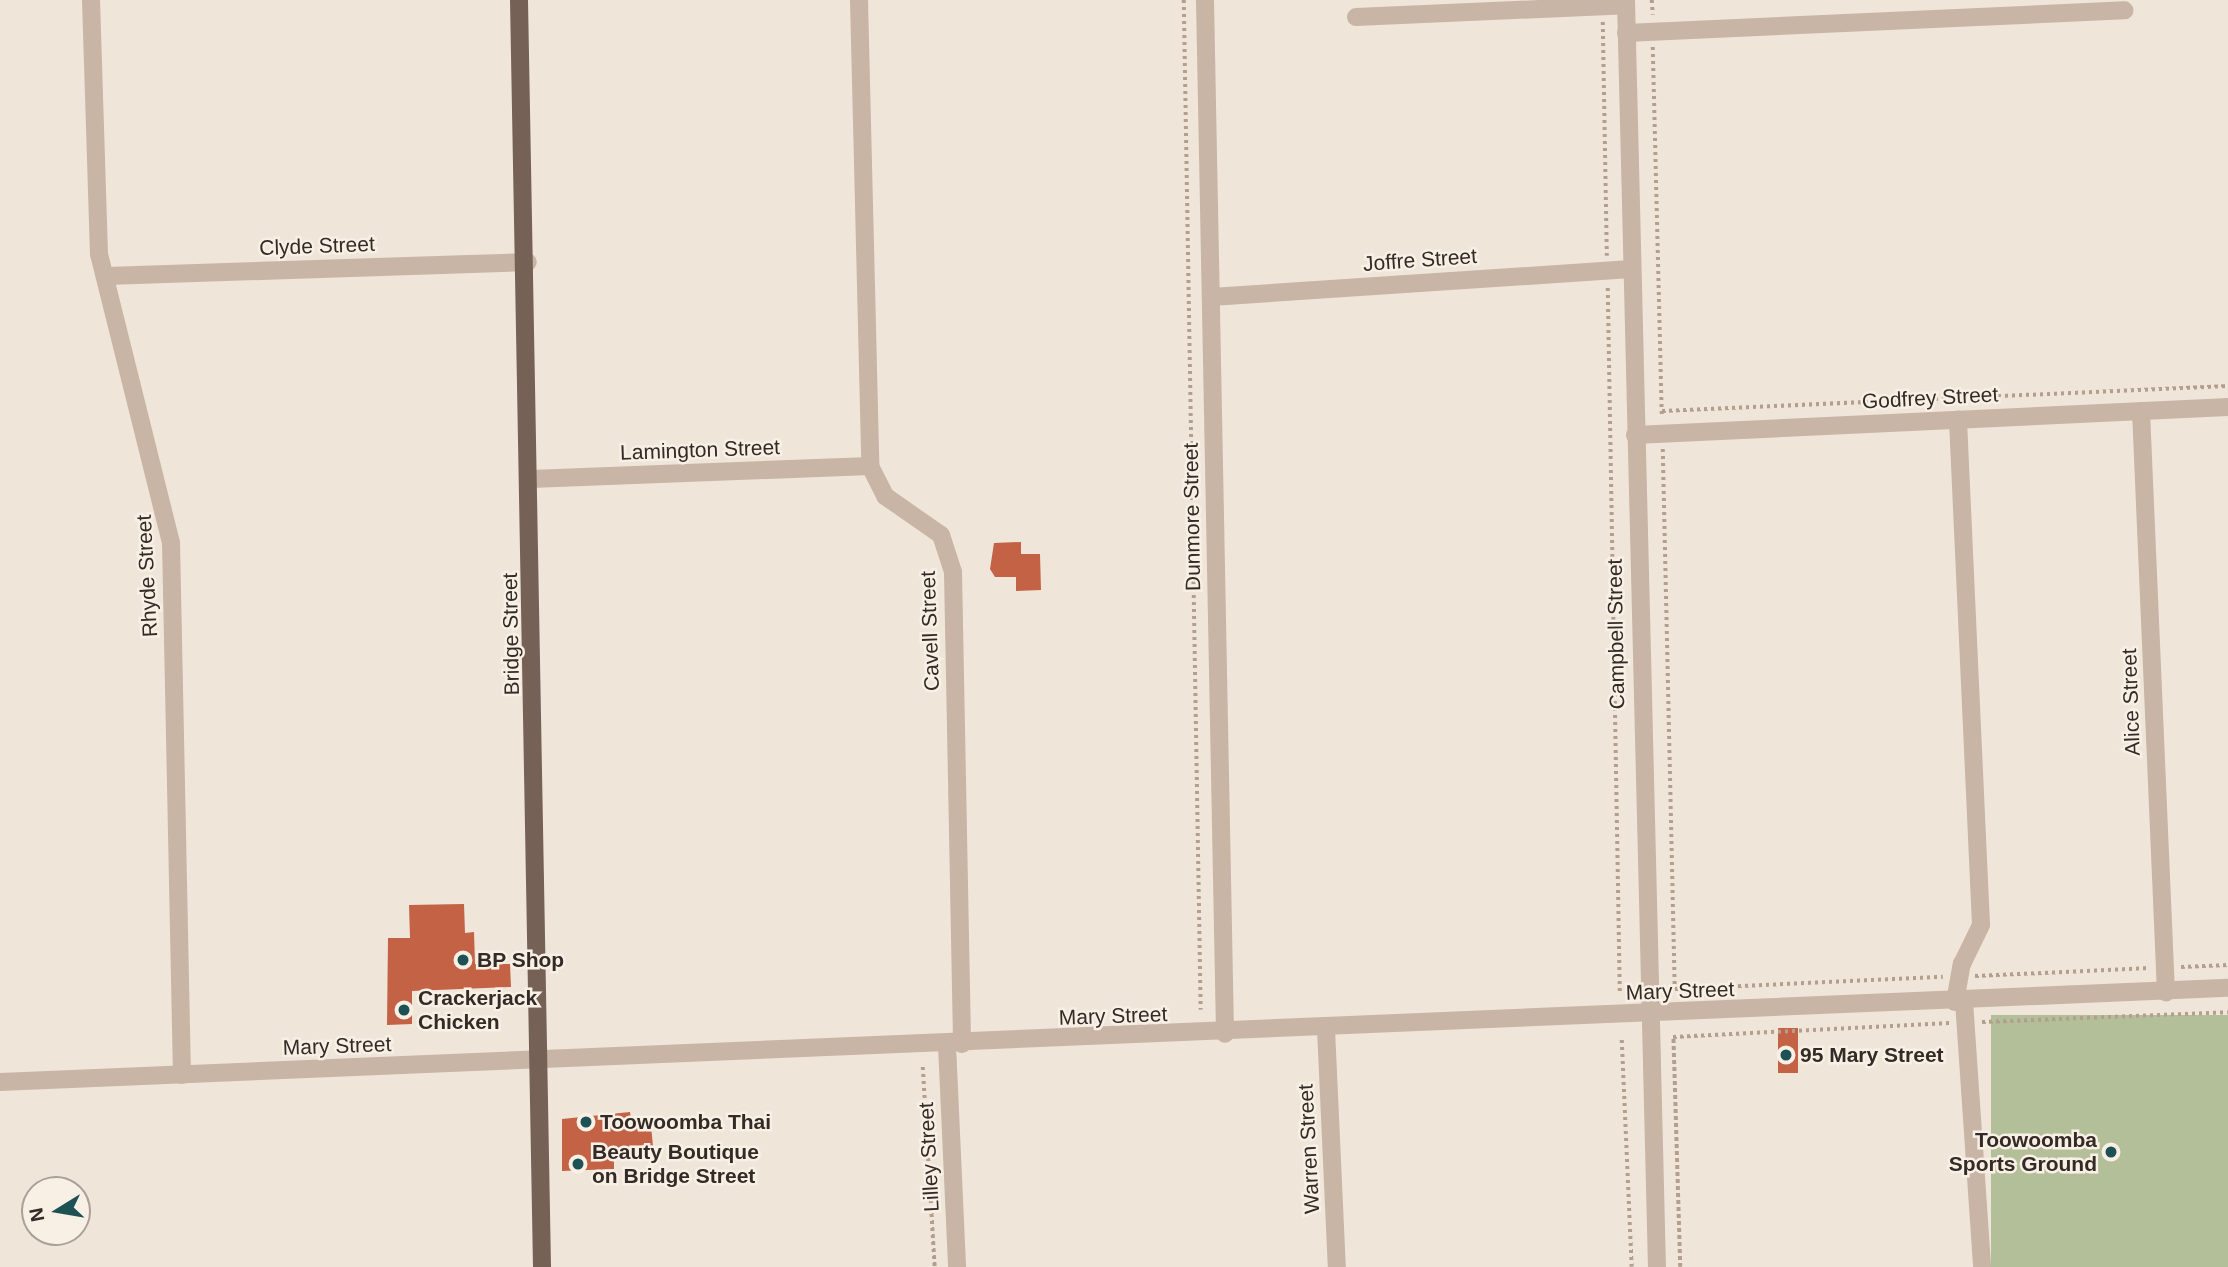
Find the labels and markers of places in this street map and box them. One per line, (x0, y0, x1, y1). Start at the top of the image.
place label: BP Shop (477, 947, 564, 973)
marker: BP Shop (455, 952, 471, 968)
place label: Crackerjack Chicken (418, 985, 537, 1035)
marker: Crackerjack Chicken (396, 1002, 412, 1018)
place label: 95 Mary Street (1800, 1042, 1944, 1068)
marker: 95 Mary Street (1778, 1047, 1794, 1063)
place label: Toowoomba Thai (600, 1109, 771, 1135)
marker: Toowoomba Thai (578, 1114, 594, 1130)
place label: Toowoomba Sports Ground (1949, 1127, 2097, 1177)
place label: Beauty Boutique on Bridge Street (592, 1139, 759, 1189)
marker: Toowoomba Sports Ground (2103, 1144, 2119, 1160)
marker: Beauty Boutique on Bridge Street (570, 1156, 586, 1172)

